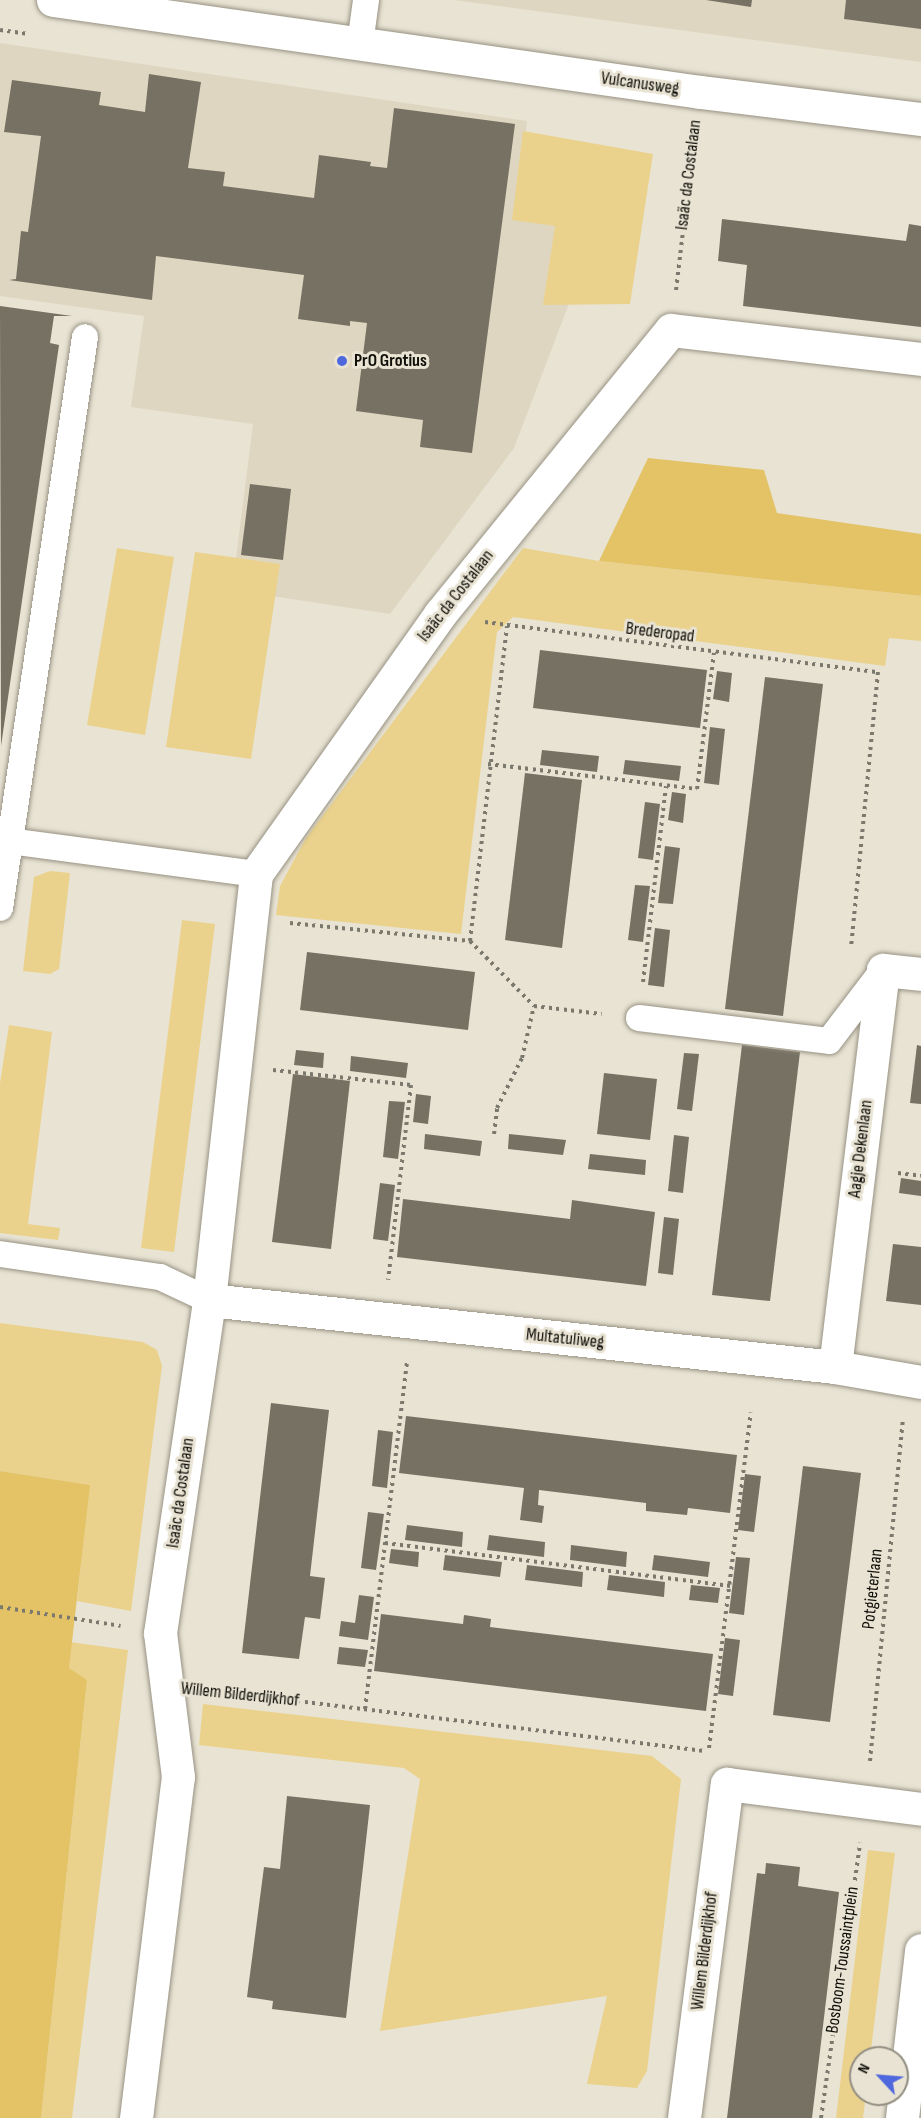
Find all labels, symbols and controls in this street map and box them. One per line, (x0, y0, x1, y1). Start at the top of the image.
street label: Vulcanusweg (600, 68, 680, 100)
street label: Isaäc da Costalaan (672, 119, 706, 231)
place label: PrO Grotius (354, 350, 427, 372)
marker: PrO Grotius (335, 354, 349, 368)
street label: Isaäc da Costalaan (413, 546, 499, 646)
street label: Brederopad (624, 618, 696, 648)
street label: Aagje Dekenlaan (844, 1099, 878, 1199)
street label: Multatuliweg (525, 1324, 605, 1354)
street label: Isaäc da Costalaan (163, 1437, 199, 1549)
street label: Potgieterlaan (858, 1548, 888, 1630)
street label: Willem Bilderdijkhof (180, 1678, 300, 1712)
street label: Bosboom-Toussaintplein (822, 1885, 864, 2035)
street label: Willem Bilderdijkhof (687, 1891, 723, 2011)
north arrow (849, 2046, 909, 2106)
text: N (854, 2061, 875, 2077)

